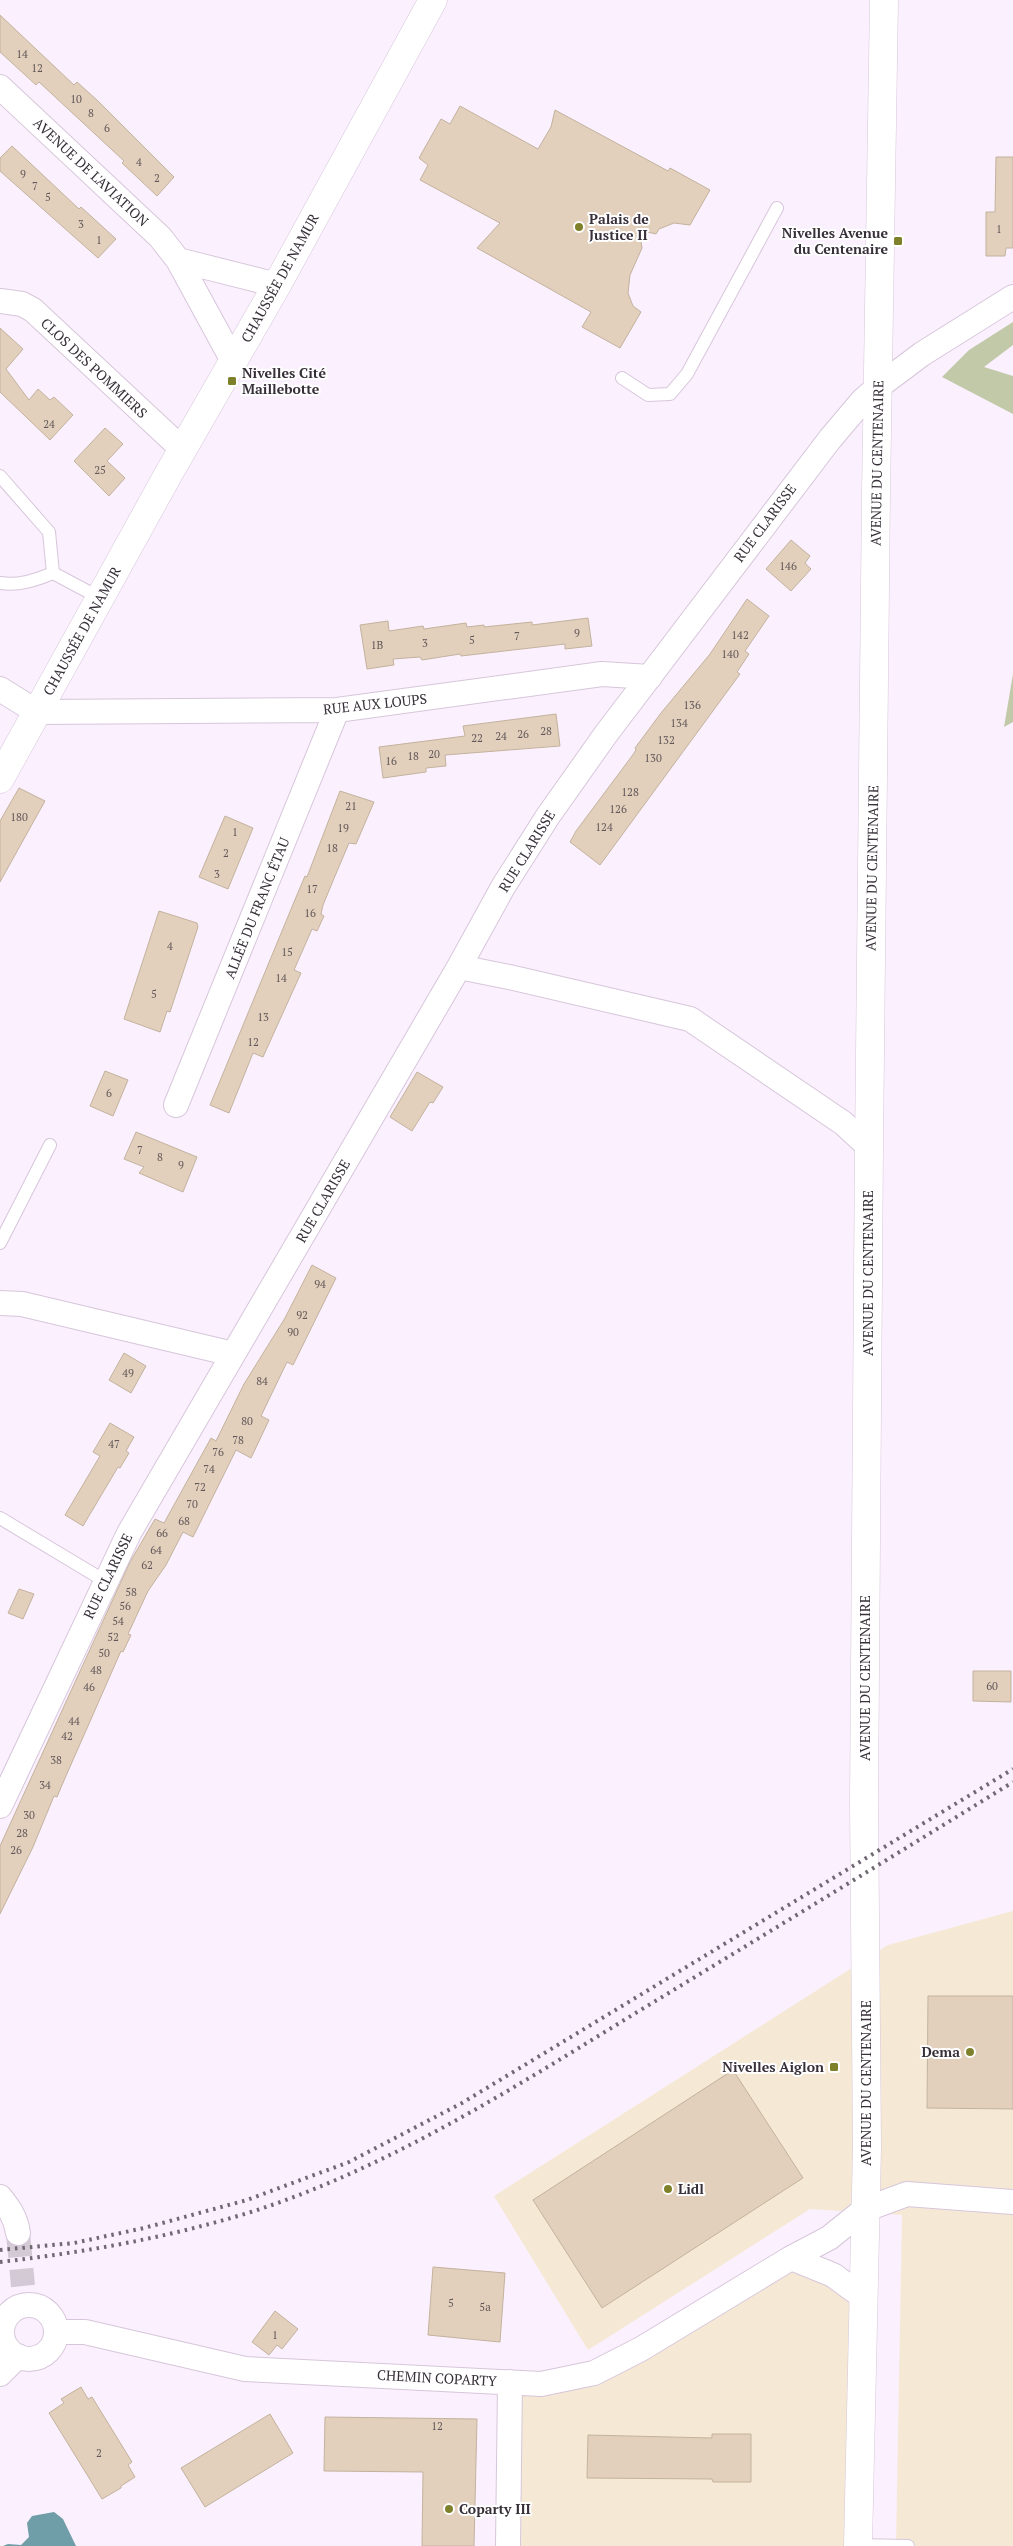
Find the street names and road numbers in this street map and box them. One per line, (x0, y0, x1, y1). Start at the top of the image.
street label: AVENUE DE L'AVIATION (30, 113, 153, 230)
street label: CHAUSSÉE DE NAMUR (236, 210, 323, 346)
street label: CLOS DES POMMIERS (37, 313, 152, 422)
street label: AVENUE DU CENTENAIRE (866, 380, 887, 546)
street label: RUE CLARISSE (729, 480, 800, 566)
street label: CHAUSSÉE DE NAMUR (38, 563, 125, 699)
street label: RUE AUX LOUPS (322, 689, 428, 718)
street label: AVENUE DU CENTENAIRE (861, 785, 882, 951)
street label: RUE CLARISSE (494, 806, 559, 895)
street label: ALLÉE DU FRANC ÉTAU (219, 834, 294, 981)
street label: RUE CLARISSE (291, 1156, 354, 1246)
street label: AVENUE DU CENTENAIRE (858, 1190, 877, 1356)
street label: RUE CLARISSE (79, 1530, 137, 1622)
street label: AVENUE DU CENTENAIRE (855, 1595, 874, 1761)
street label: AVENUE DU CENTENAIRE (856, 2000, 875, 2166)
street label: CHEMIN COPARTY (377, 2365, 498, 2390)

